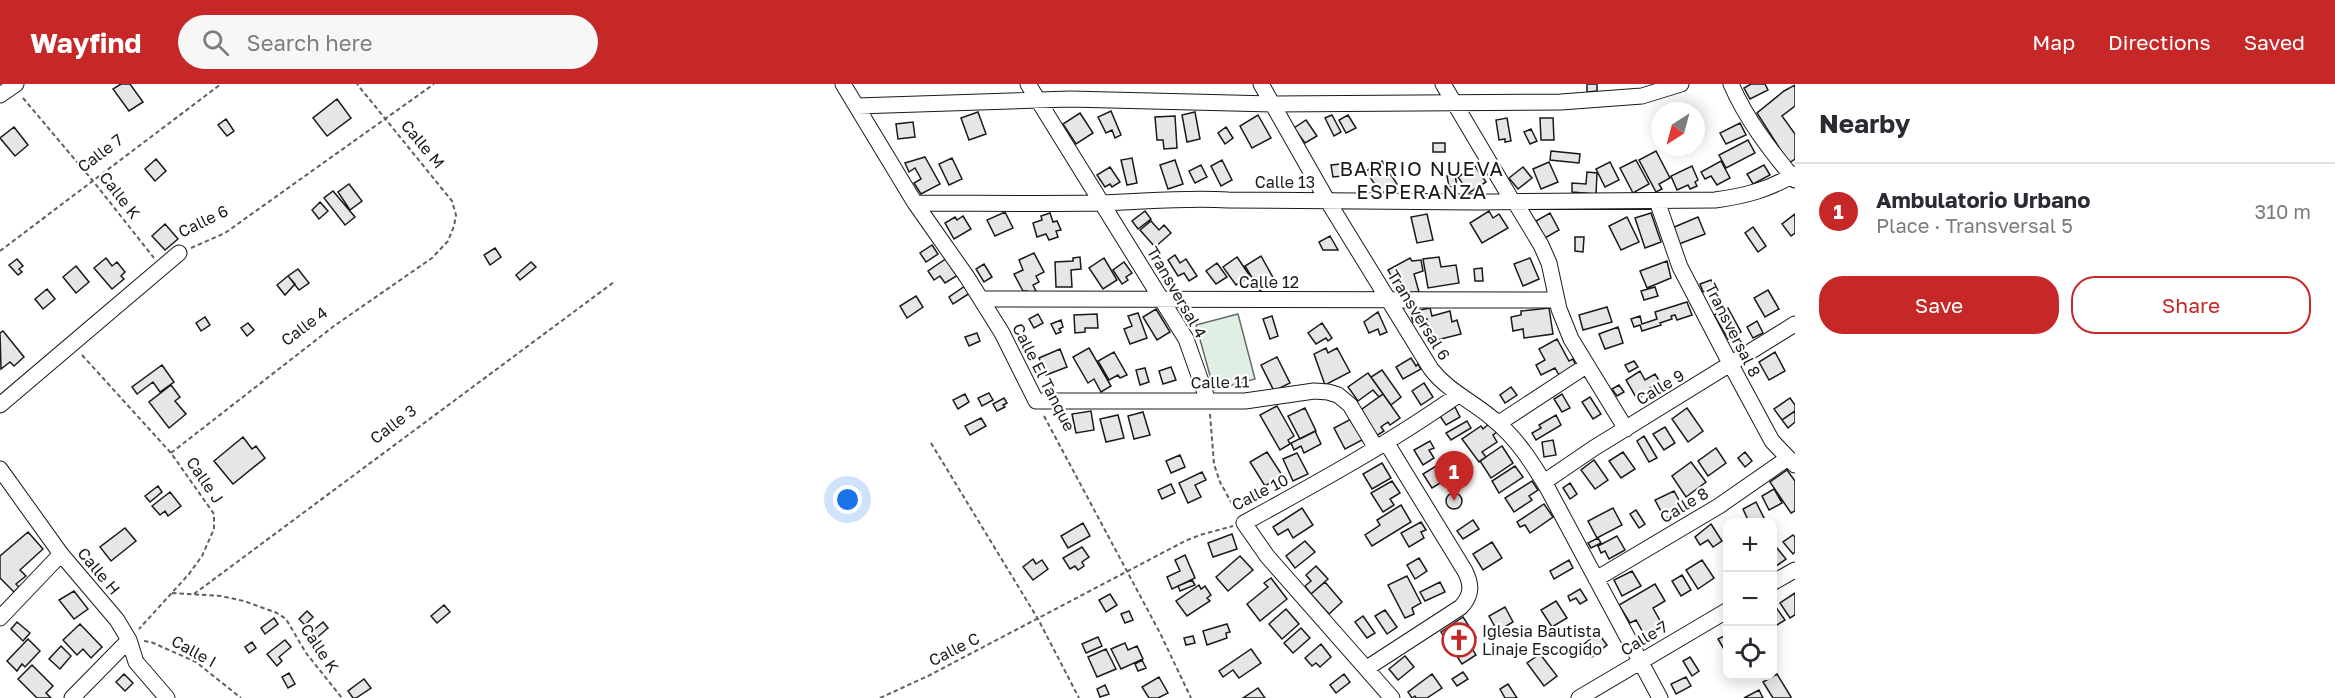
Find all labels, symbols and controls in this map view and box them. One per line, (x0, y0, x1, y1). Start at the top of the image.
search box (178, 15, 598, 69)
text: Wayfind (30, 26, 142, 59)
icon: search (199, 26, 232, 59)
text: Search here (247, 29, 373, 56)
text: Map (2032, 29, 2075, 55)
text: Directions (2108, 29, 2211, 55)
text: Saved (2244, 29, 2305, 55)
north arrow (1651, 102, 1705, 156)
text: Nearby (1819, 108, 1910, 139)
street label: Calle M (397, 116, 449, 172)
street label: Calle 7 (73, 129, 127, 177)
district label: BARRIO NUEVA ESPERANZA (1340, 156, 1504, 203)
street label: Calle K (95, 167, 145, 223)
street label: Calle 13 (1255, 172, 1315, 192)
text: Ambulatorio Urbano (1876, 186, 2090, 213)
text: 1 (1833, 199, 1844, 223)
text: 310 m (2255, 199, 2311, 223)
street label: Calle 6 (175, 200, 231, 242)
text: Place · Transversal 5 (1876, 213, 2073, 237)
street label: Transversal 4 (1143, 243, 1211, 341)
street label: Transversal 6 (1383, 266, 1455, 364)
street label: Calle 12 (1239, 272, 1299, 292)
button: Save (1819, 276, 2059, 334)
button: Share (2071, 276, 2311, 334)
street label: Transversal 8 (1701, 280, 1765, 380)
street label: Calle 4 (277, 302, 331, 350)
street label: Calle El Tanque (1008, 320, 1080, 434)
street label: Calle 9 (1632, 365, 1688, 409)
street label: Calle 11 (1190, 371, 1250, 393)
street label: Calle 3 (366, 400, 420, 448)
pin: 1 (1434, 452, 1474, 501)
street label: Calle J (182, 453, 228, 507)
street label: Calle 10 (1228, 469, 1292, 515)
street label: Calle 8 (1656, 483, 1712, 527)
your location (833, 485, 862, 514)
map controls (1723, 518, 1777, 680)
button: + (1723, 518, 1777, 572)
street label: Calle H (74, 543, 124, 599)
button: − (1723, 572, 1777, 626)
street label: Calle 7 (1617, 616, 1671, 660)
street label: Calle K (297, 620, 343, 676)
place label: Iglesia Bautista Linaje Escogido (1482, 621, 1602, 659)
church icon: Iglesia Bautista Linaje Escogido (1441, 622, 1477, 658)
button: locate (1723, 626, 1777, 680)
street label: Calle C (925, 628, 983, 670)
street label: Calle I (168, 631, 220, 671)

